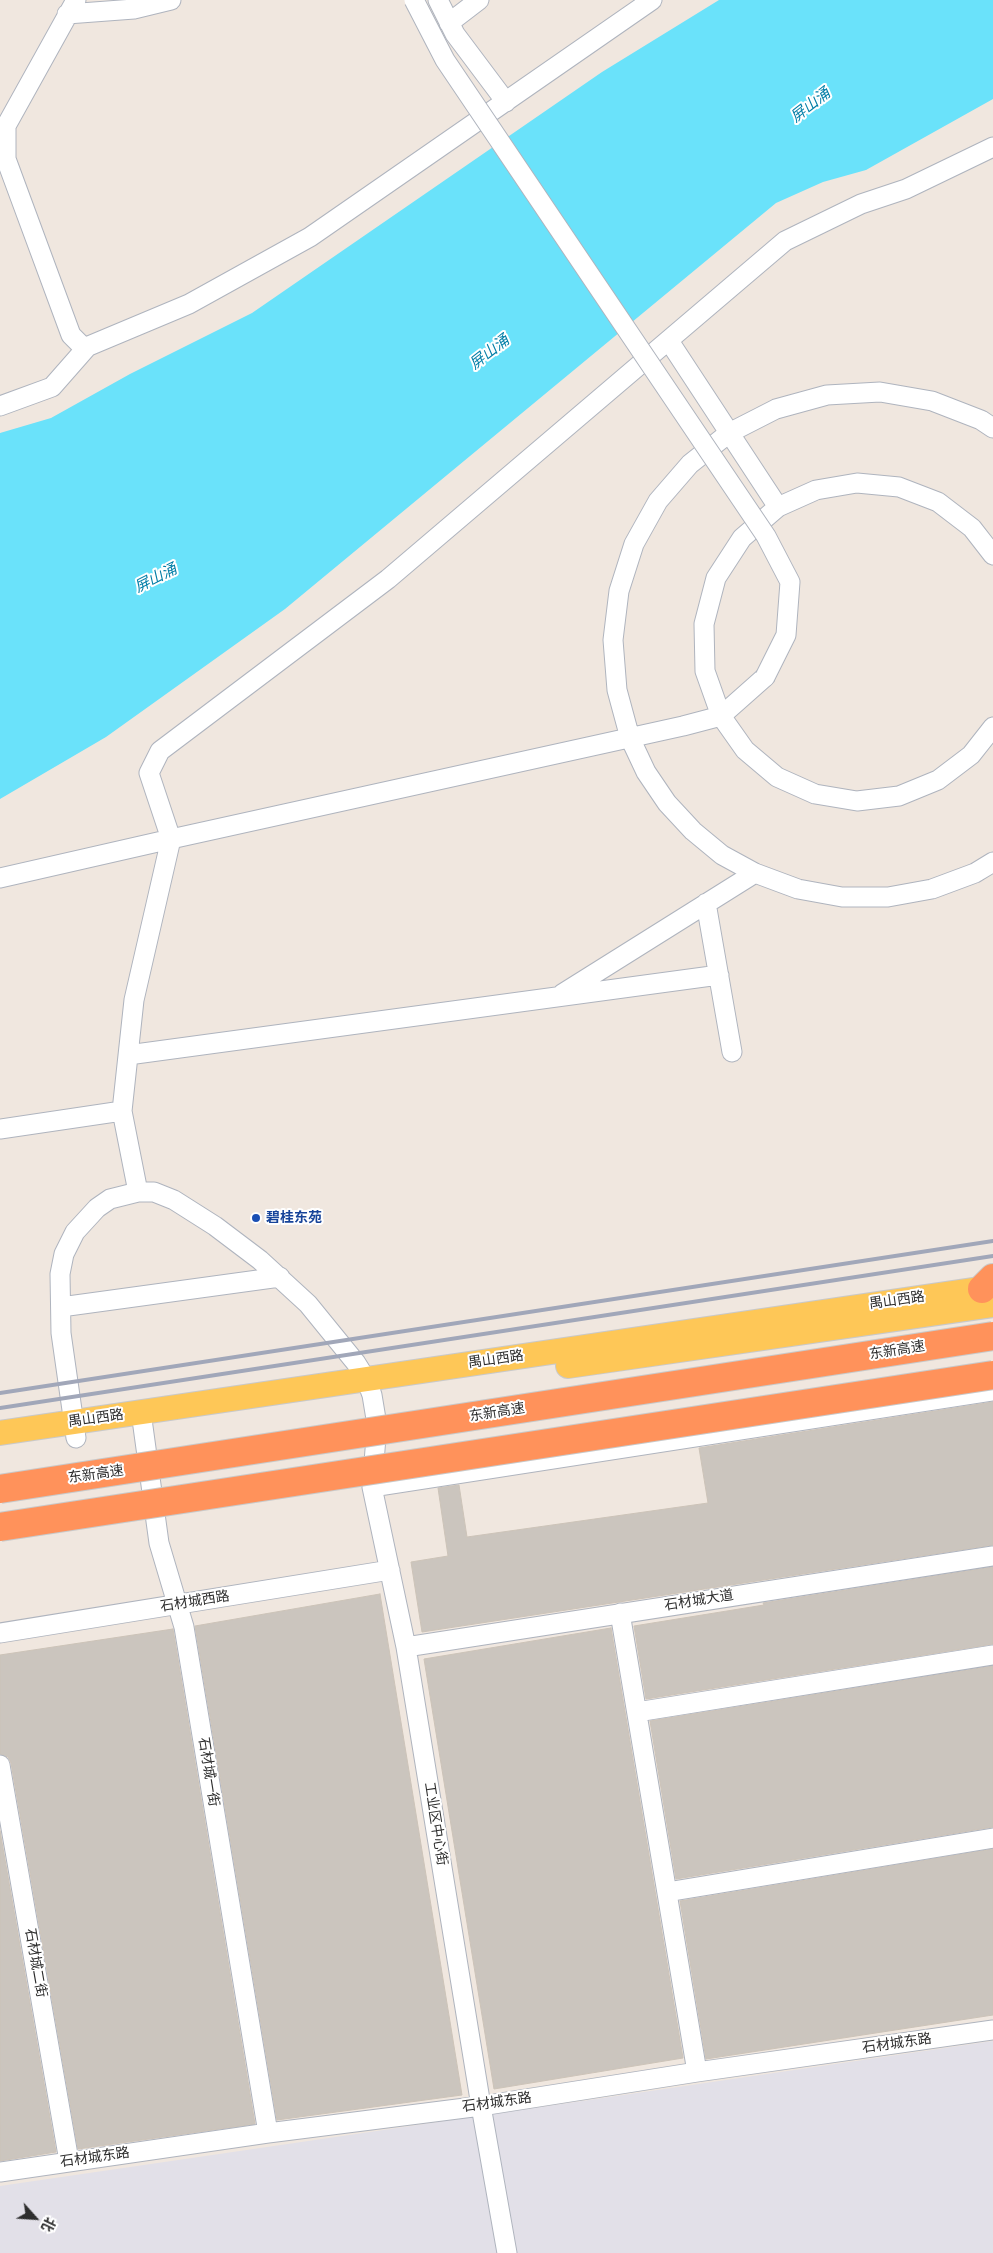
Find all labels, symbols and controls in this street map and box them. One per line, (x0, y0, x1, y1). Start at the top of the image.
water label: 屏山涌 (788, 85, 834, 127)
water label: 屏山涌 (467, 332, 513, 374)
water label: 屏山涌 (132, 561, 180, 597)
place label: 碧桂东苑 (266, 1210, 322, 1226)
marker: 碧桂东苑 (250, 1212, 262, 1224)
street label: 禺山西路 (868, 1289, 926, 1313)
street label: 东新高速 (868, 1338, 926, 1364)
street label: 禺山西路 (467, 1348, 525, 1372)
street label: 东新高速 (468, 1400, 526, 1426)
street label: 禺山西路 (67, 1407, 125, 1431)
street label: 东新高速 (67, 1463, 125, 1487)
street label: 石材城大道 (663, 1587, 735, 1615)
street label: 石材城西路 (159, 1588, 231, 1616)
street label: 石材城一街 (194, 1736, 222, 1808)
street label: 工业区中心街 (420, 1781, 450, 1867)
street label: 石材城二街 (21, 1927, 49, 1999)
street label: 石材城东路 (861, 2031, 933, 2057)
street label: 石材城东路 (461, 2090, 533, 2116)
street label: 石材城东路 (59, 2145, 131, 2171)
north arrow (10, 2193, 60, 2243)
text: 北 (38, 2215, 59, 2234)

